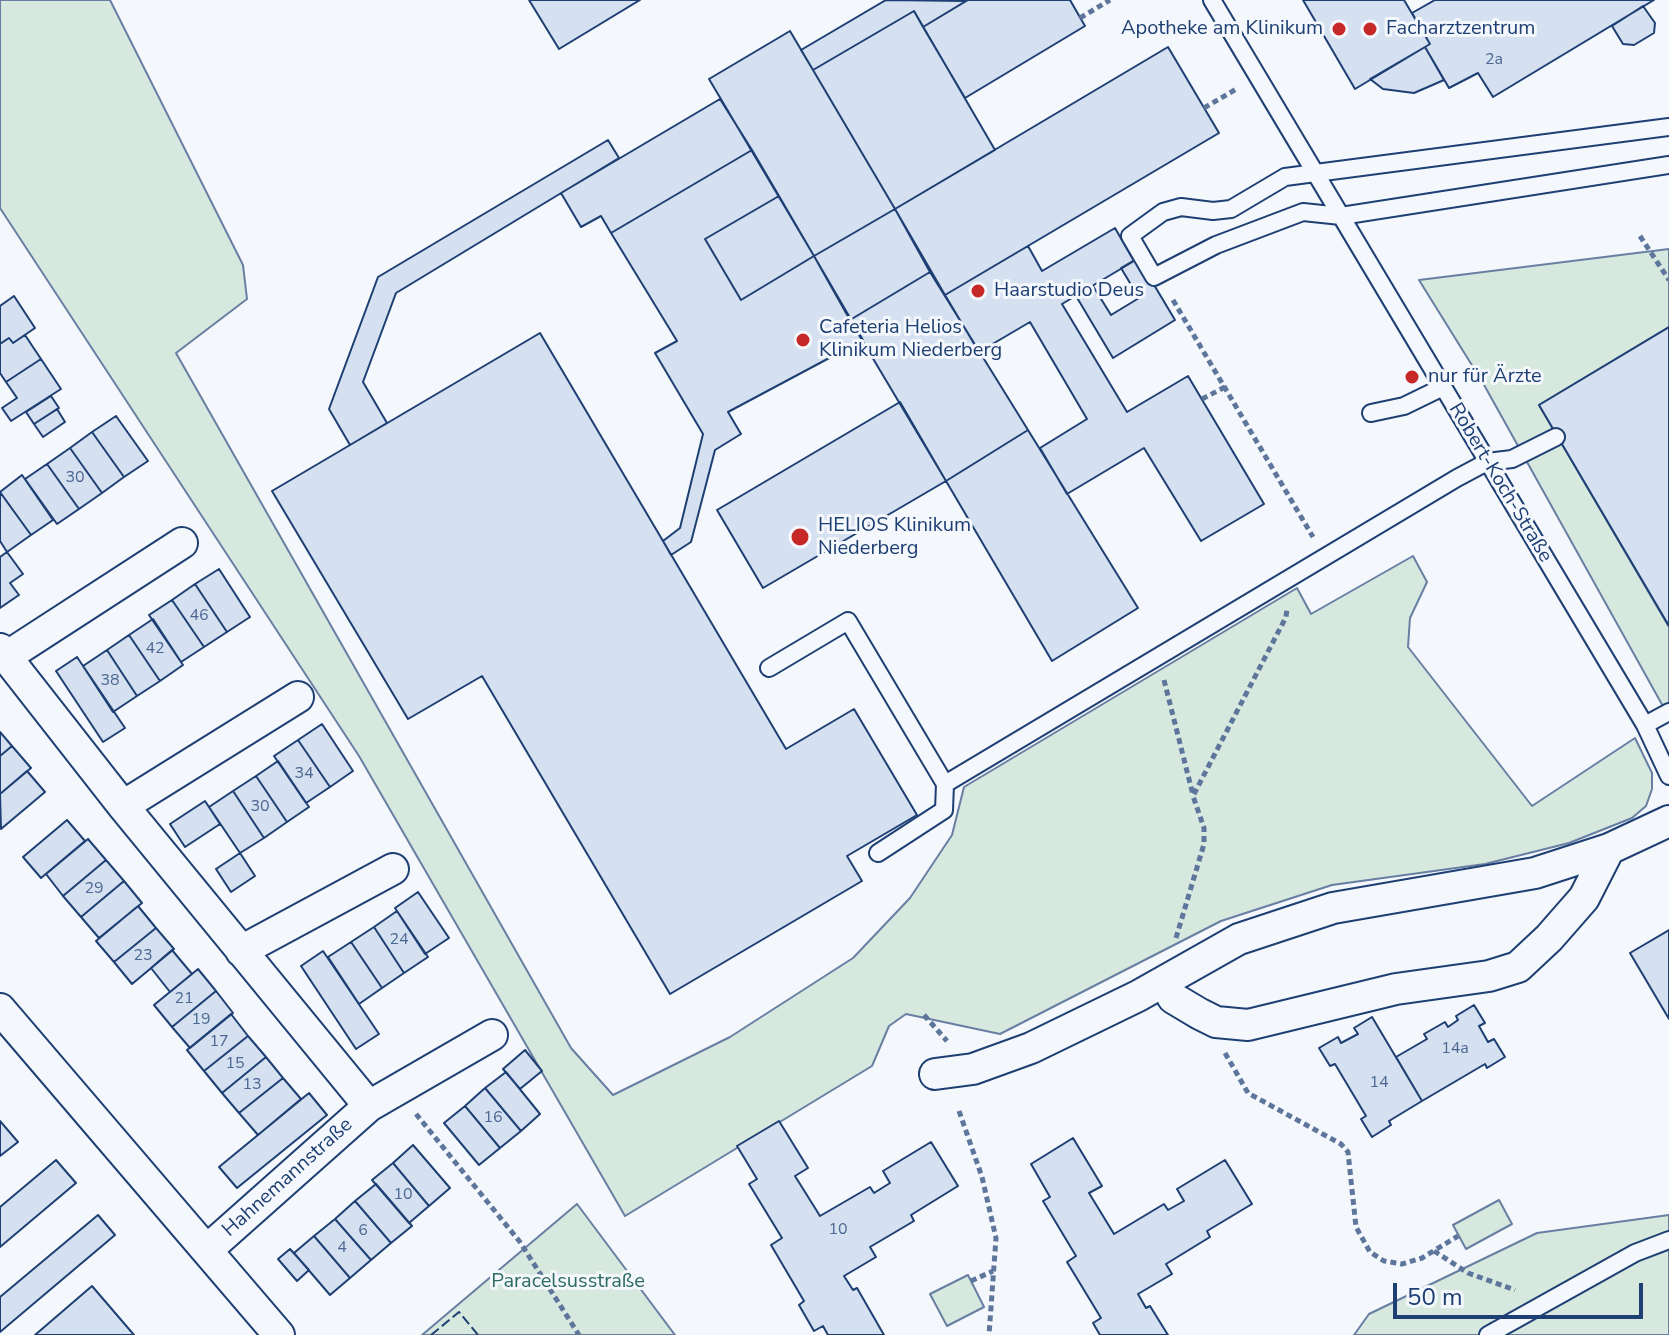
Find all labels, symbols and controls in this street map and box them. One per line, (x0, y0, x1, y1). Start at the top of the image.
place label: Apotheke am Klinikum (1121, 17, 1323, 41)
place label: Facharztzentrum (1386, 17, 1535, 41)
marker: Apotheke am Klinikum (1330, 20, 1348, 38)
marker: Facharztzentrum (1361, 20, 1379, 38)
house number: 2a (1485, 50, 1503, 70)
place label: Haarstudio Deus (994, 279, 1144, 303)
marker: Haarstudio Deus (969, 282, 987, 300)
place label: Cafeteria Helios Klinikum Niederberg (819, 316, 1002, 363)
marker: Cafeteria Helios Klinikum Niederberg (794, 331, 812, 349)
place label: nur für Ärzte (1428, 365, 1542, 389)
marker: nur für Ärzte (1403, 368, 1421, 386)
street label: Robert-Koch-Straße (1443, 399, 1557, 567)
house number: 30 (65, 468, 85, 488)
place label: HELIOS Klinikum Niederberg (818, 514, 971, 561)
marker: HELIOS Klinikum Niederberg (789, 526, 811, 548)
house number: 46 (189, 606, 209, 626)
house number: 42 (145, 639, 165, 659)
house number: 38 (100, 671, 120, 691)
house number: 34 (294, 764, 314, 784)
house number: 30 (250, 797, 270, 817)
house number: 29 (84, 879, 104, 899)
house number: 24 (389, 930, 409, 950)
house number: 23 (133, 946, 153, 966)
house number: 21 (174, 989, 194, 1009)
house number: 19 (191, 1010, 211, 1030)
house number: 17 (209, 1032, 229, 1052)
house number: 14a (1441, 1039, 1469, 1059)
house number: 15 (225, 1054, 245, 1074)
house number: 14 (1369, 1073, 1389, 1093)
house number: 13 (242, 1075, 262, 1095)
house number: 16 (483, 1108, 503, 1128)
street label: Hahnemannstraße (218, 1113, 358, 1243)
house number: 10 (393, 1185, 413, 1205)
house number: 10 (828, 1220, 848, 1240)
house number: 6 (358, 1221, 368, 1241)
house number: 4 (337, 1238, 347, 1258)
scale bar (1397, 1267, 1647, 1317)
park label: Paracelsusstraße (491, 1270, 645, 1294)
text: 50 m (1407, 1281, 1463, 1313)

